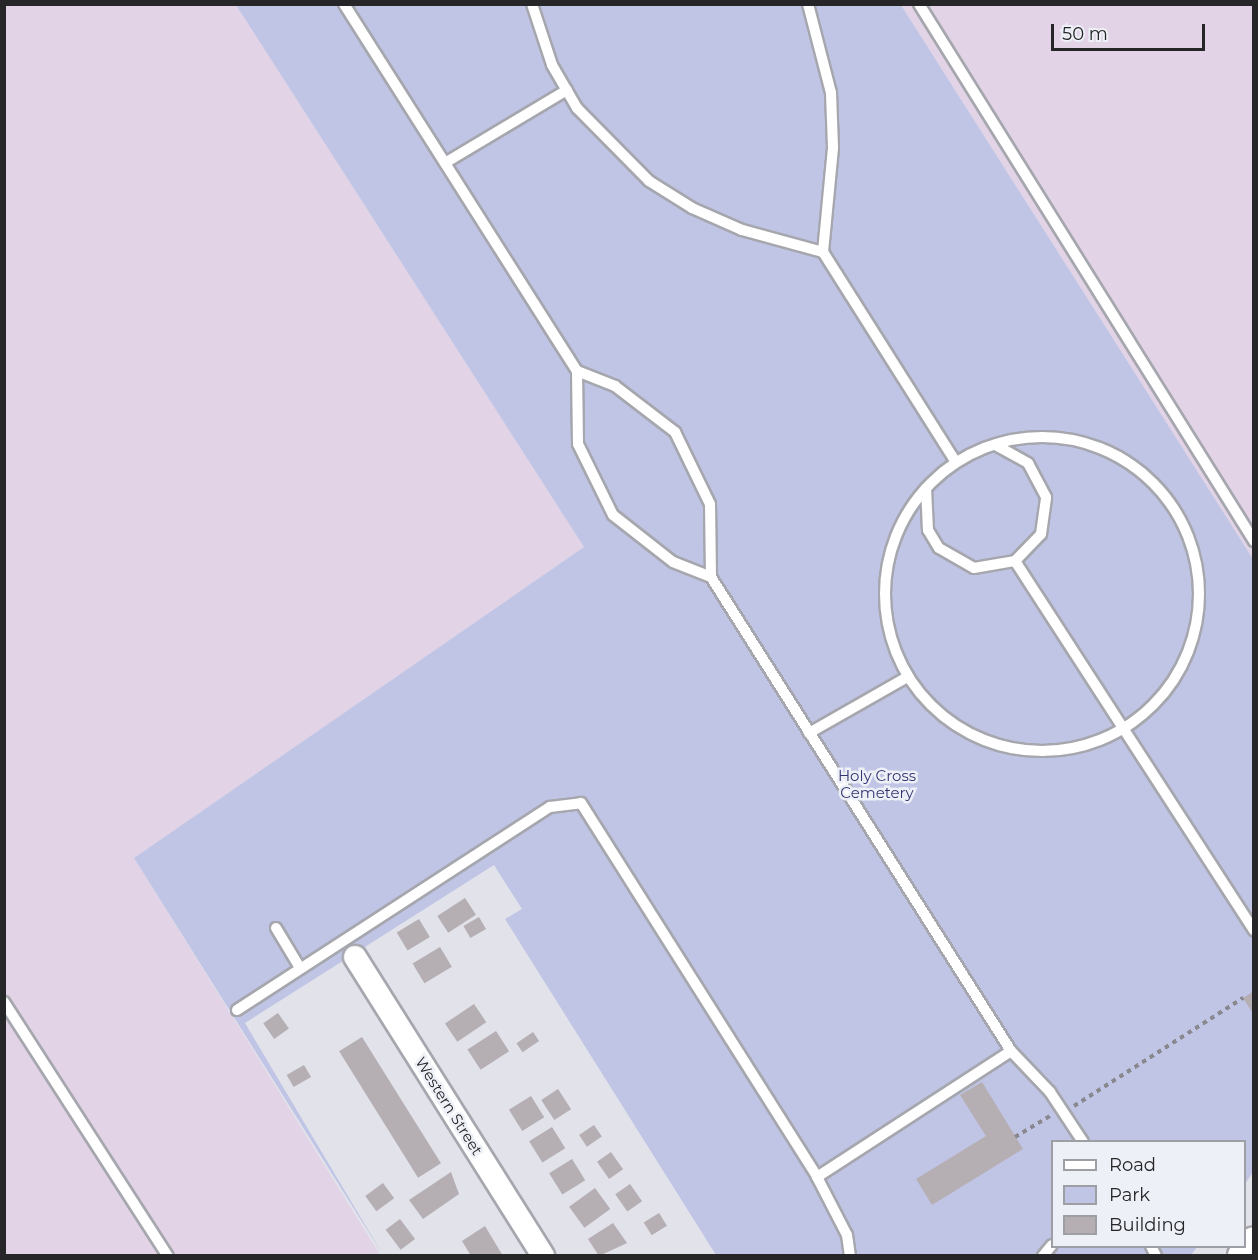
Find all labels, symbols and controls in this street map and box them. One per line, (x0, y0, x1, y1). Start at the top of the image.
scale bar (1054, 12, 1208, 50)
text: 50 m (1062, 23, 1108, 45)
park label: Holy Cross Cemetery (838, 766, 916, 801)
street label: Western Street (412, 1054, 486, 1158)
legend (1051, 1140, 1246, 1248)
text: Road (1109, 1154, 1156, 1176)
text: Park (1109, 1184, 1150, 1206)
text: Building (1109, 1214, 1186, 1236)

